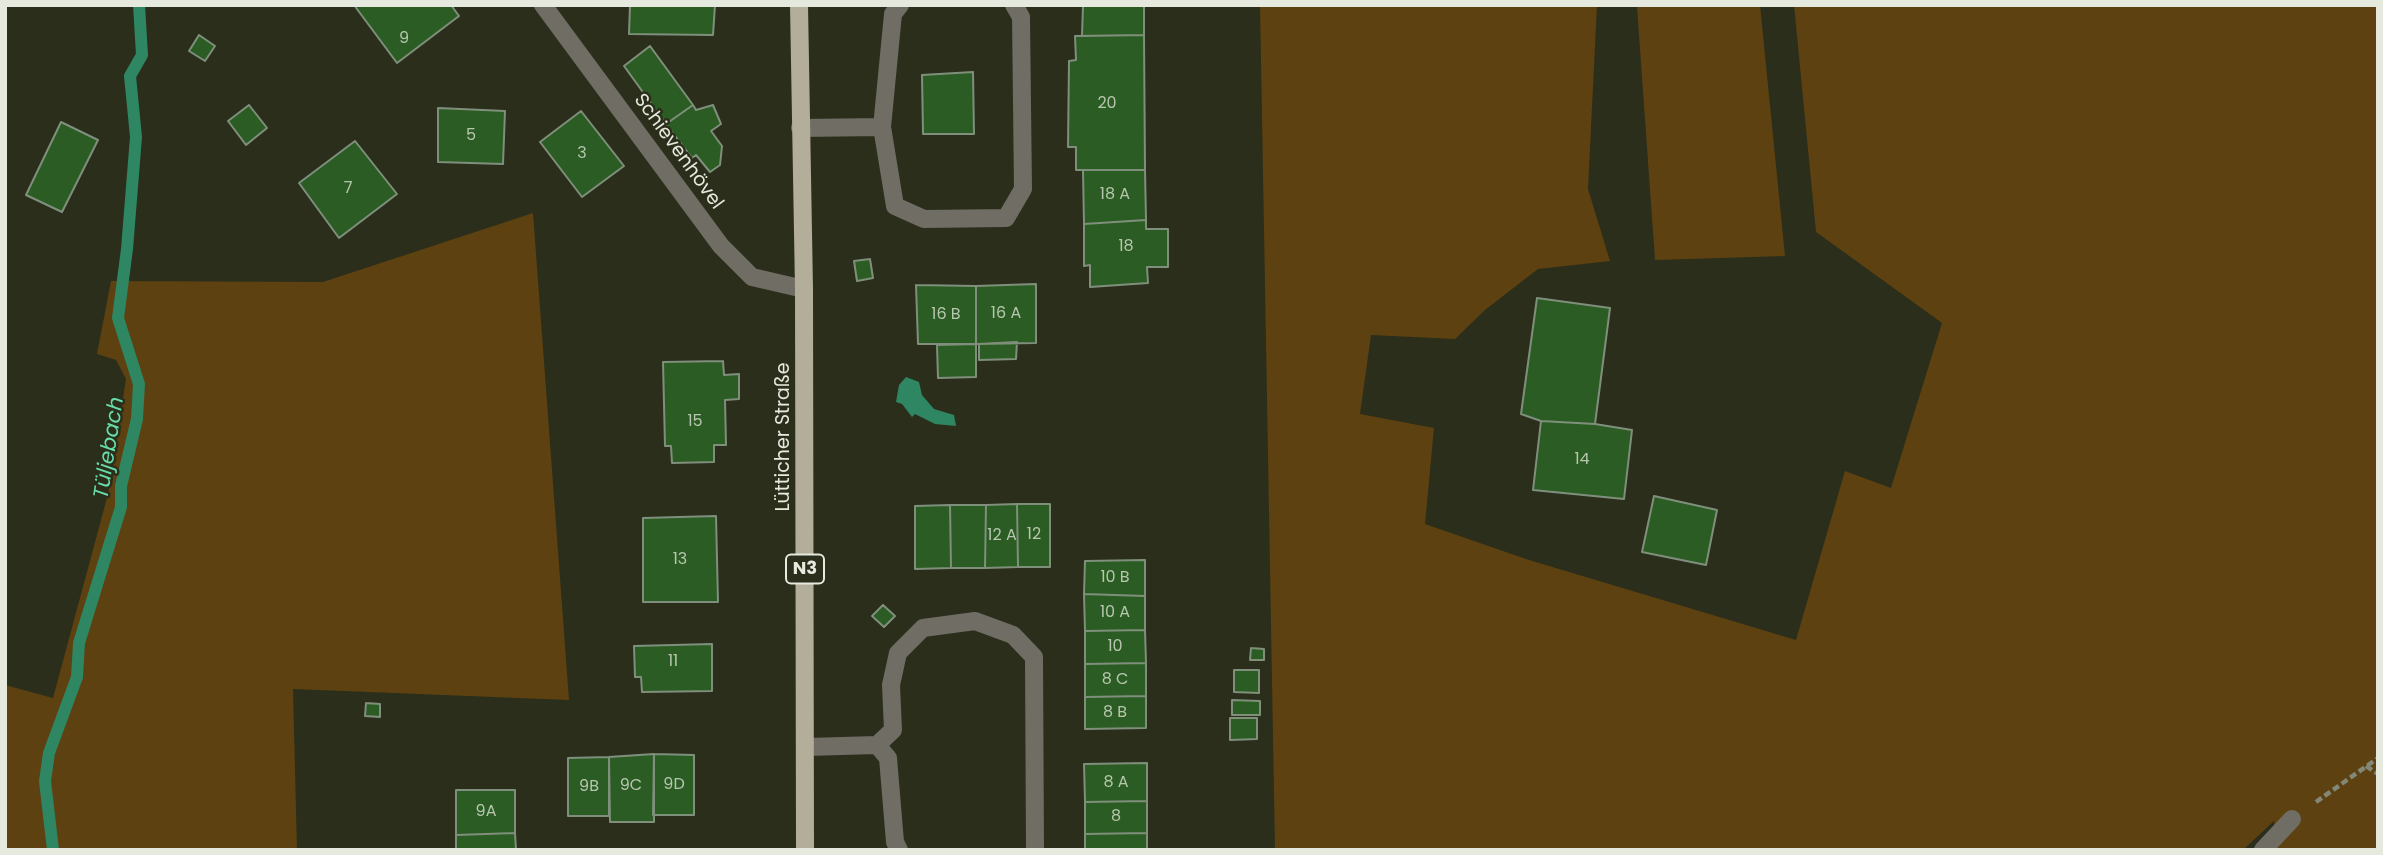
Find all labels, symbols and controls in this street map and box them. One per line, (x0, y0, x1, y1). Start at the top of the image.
house number: 9 (399, 29, 409, 49)
street label: Schievenhövel (628, 90, 728, 214)
house number: 20 (1097, 94, 1117, 114)
house number: 5 (466, 126, 476, 146)
house number: 3 (577, 144, 587, 164)
house number: 7 (344, 179, 352, 199)
house number: 18 A (1100, 185, 1130, 205)
house number: 18 (1118, 237, 1134, 257)
house number: 16 A (991, 304, 1021, 324)
house number: 16 B (931, 305, 961, 325)
street label: Lütticher Straße (773, 362, 795, 512)
water label: Tüljebach (90, 395, 130, 501)
house number: 15 (687, 412, 703, 432)
house number: 14 (1574, 450, 1590, 470)
house number: 12 (1027, 525, 1041, 545)
house number: 12 A (987, 526, 1017, 546)
house number: 13 (673, 550, 687, 570)
road number: N3 (786, 554, 824, 584)
house number: 10 B (1100, 568, 1130, 588)
house number: 10 A (1100, 603, 1130, 623)
house number: 10 (1107, 637, 1123, 657)
house number: 11 (668, 652, 678, 672)
house number: 8 C (1102, 670, 1128, 690)
house number: 8 B (1103, 703, 1127, 723)
house number: 8 A (1103, 773, 1129, 793)
house number: 9D (663, 775, 685, 795)
house number: 9C (620, 776, 642, 796)
house number: 9B (579, 777, 599, 797)
house number: 9A (476, 802, 496, 822)
house number: 8 (1111, 807, 1121, 827)

